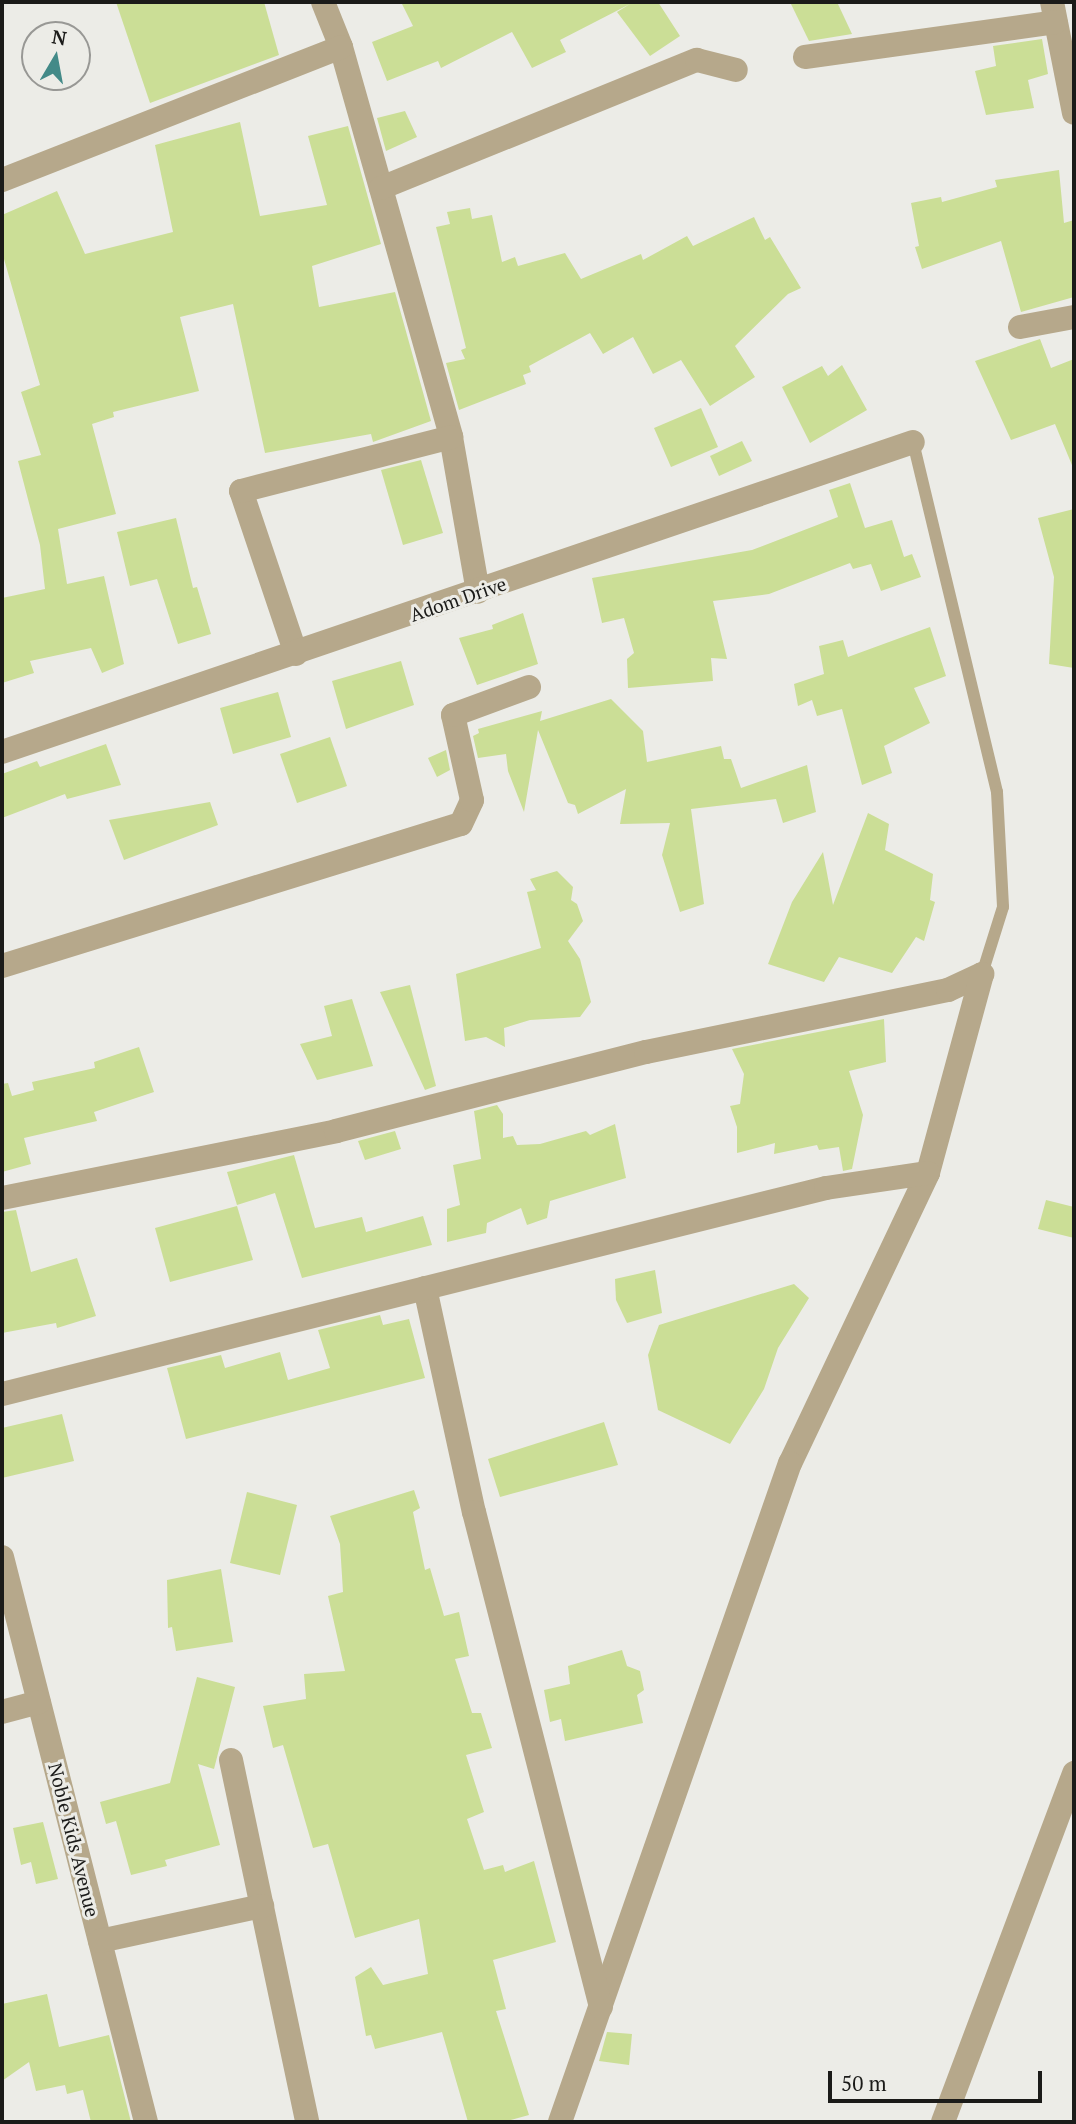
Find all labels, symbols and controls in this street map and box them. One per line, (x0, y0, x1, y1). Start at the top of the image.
north arrow (21, 21, 91, 91)
text: N (50, 23, 69, 50)
street label: Adom Drive (407, 572, 509, 626)
street label: Noble Kids Avenue (44, 1760, 104, 1920)
scale bar (831, 2058, 1044, 2102)
text: 50 m (841, 2069, 887, 2097)

